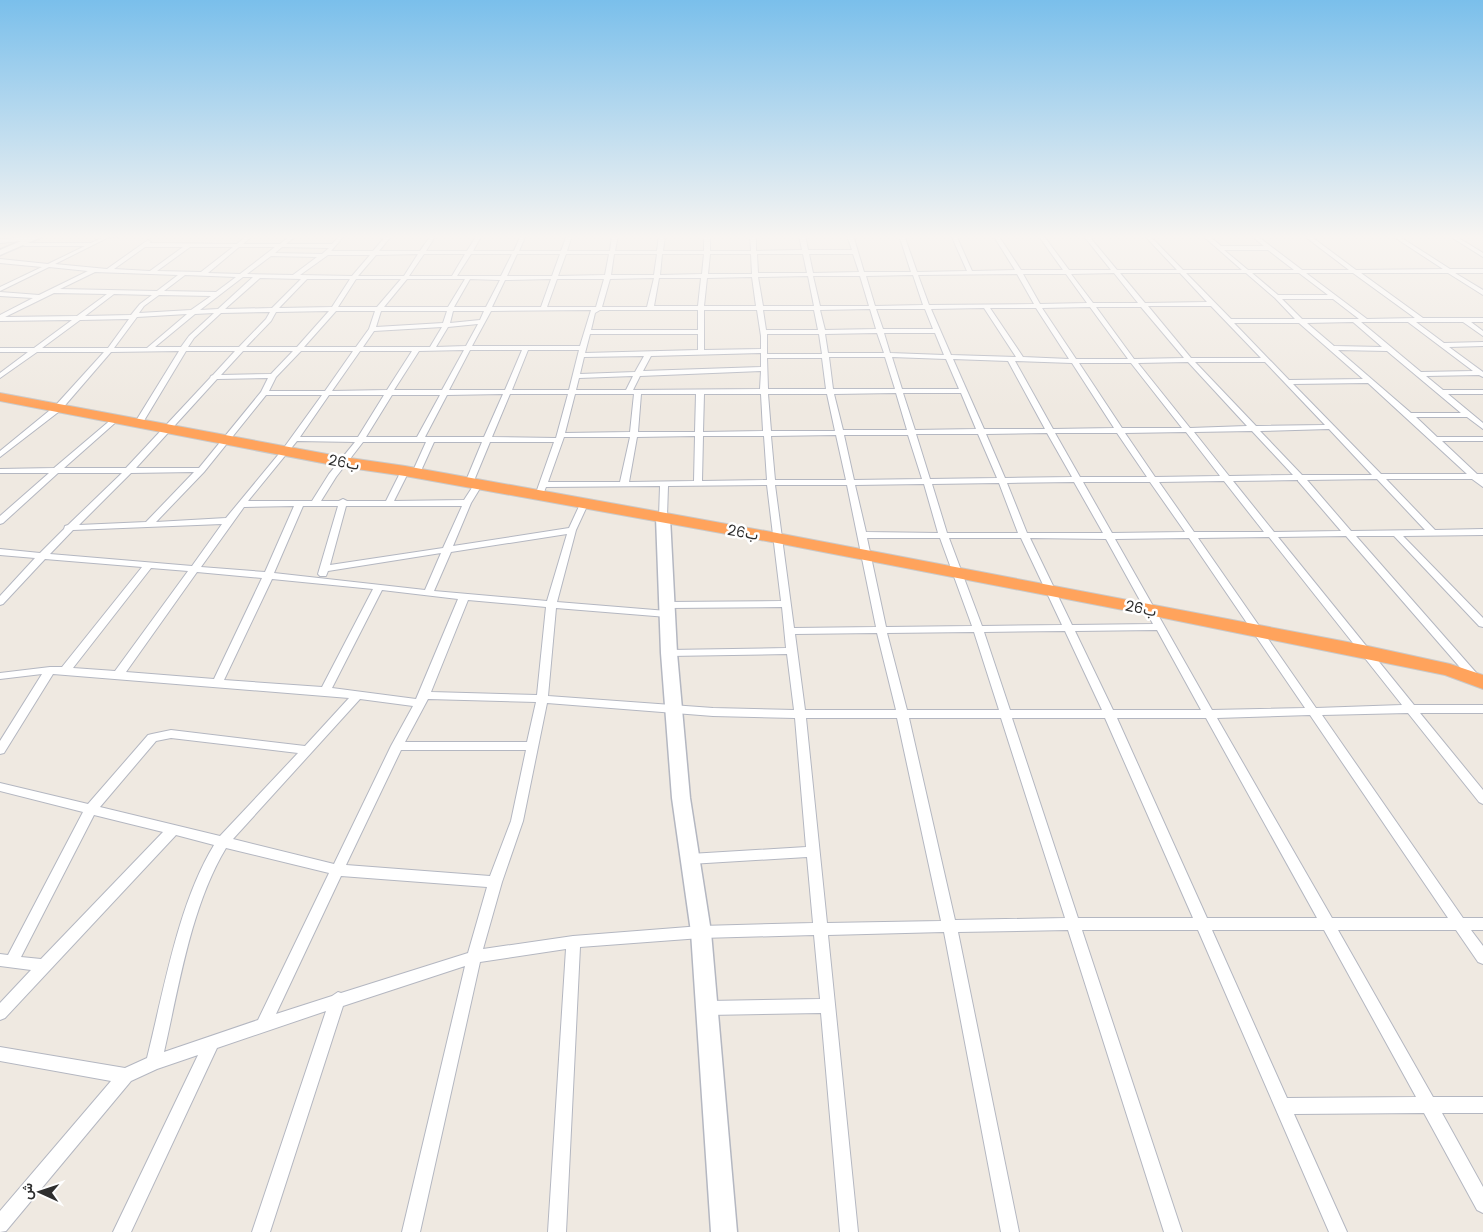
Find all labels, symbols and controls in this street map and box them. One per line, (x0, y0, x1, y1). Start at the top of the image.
street label: 26ب (327, 449, 361, 475)
street label: 26ب (726, 519, 760, 545)
street label: 26ب (1124, 595, 1158, 621)
north arrow (15, 1167, 65, 1217)
text: ش (17, 1182, 37, 1200)

